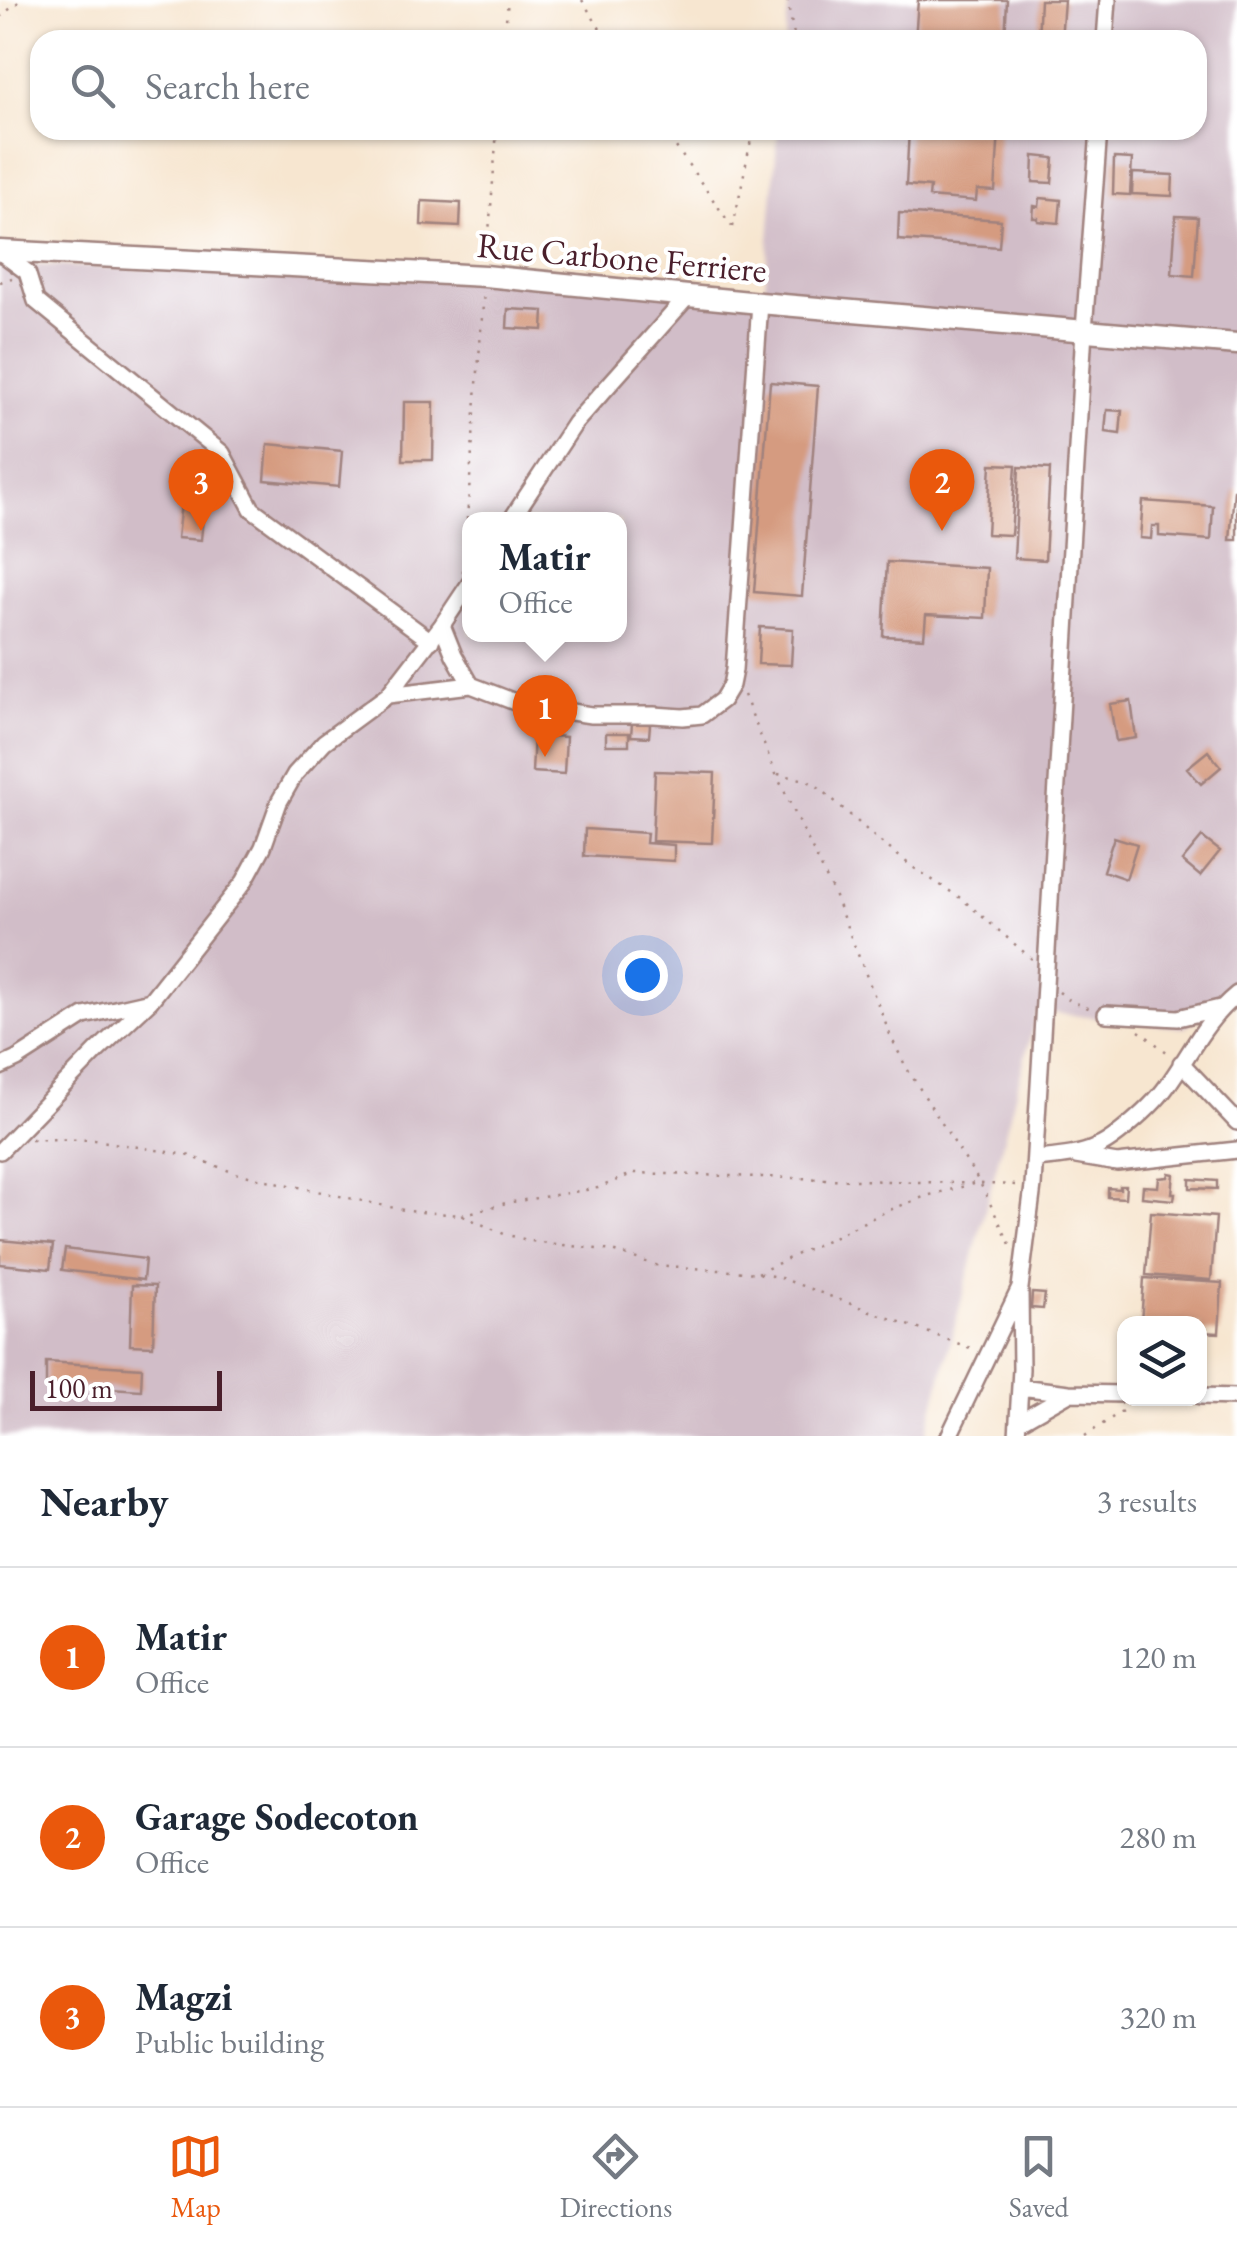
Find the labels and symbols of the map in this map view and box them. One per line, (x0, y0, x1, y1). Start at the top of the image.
street label: Rue Carbone Ferriere (475, 222, 769, 292)
pin: 3 (168, 448, 234, 531)
pin: 2 (910, 448, 974, 531)
pin: 1 (512, 674, 578, 757)
your location (617, 950, 668, 1001)
scale bar (30, 1366, 222, 1410)

